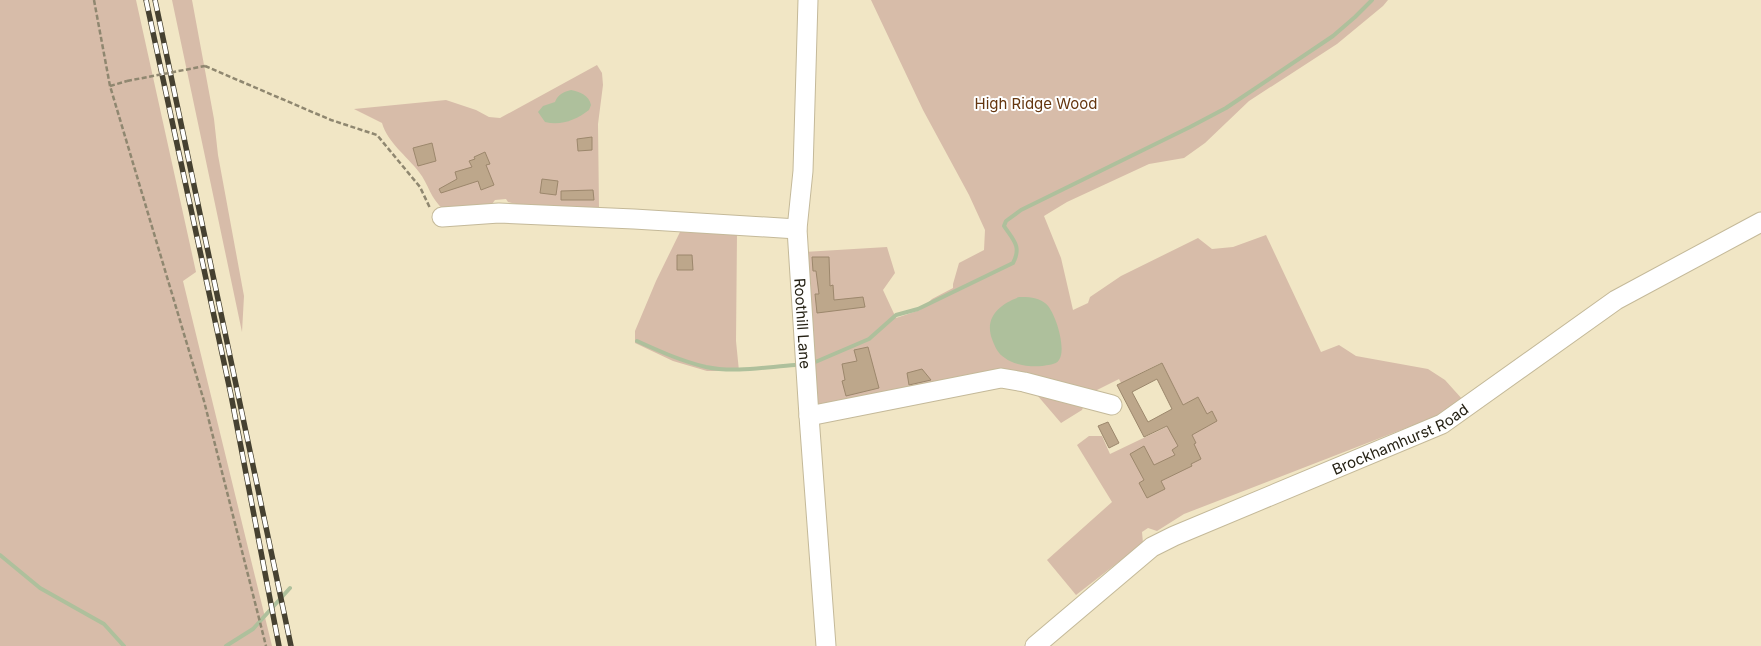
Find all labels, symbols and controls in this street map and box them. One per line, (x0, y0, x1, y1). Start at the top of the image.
park label: High Ridge Wood (975, 94, 1097, 113)
street label: Roothill Lane (791, 277, 815, 369)
street label: Brockhamhurst Road (1329, 399, 1472, 478)

